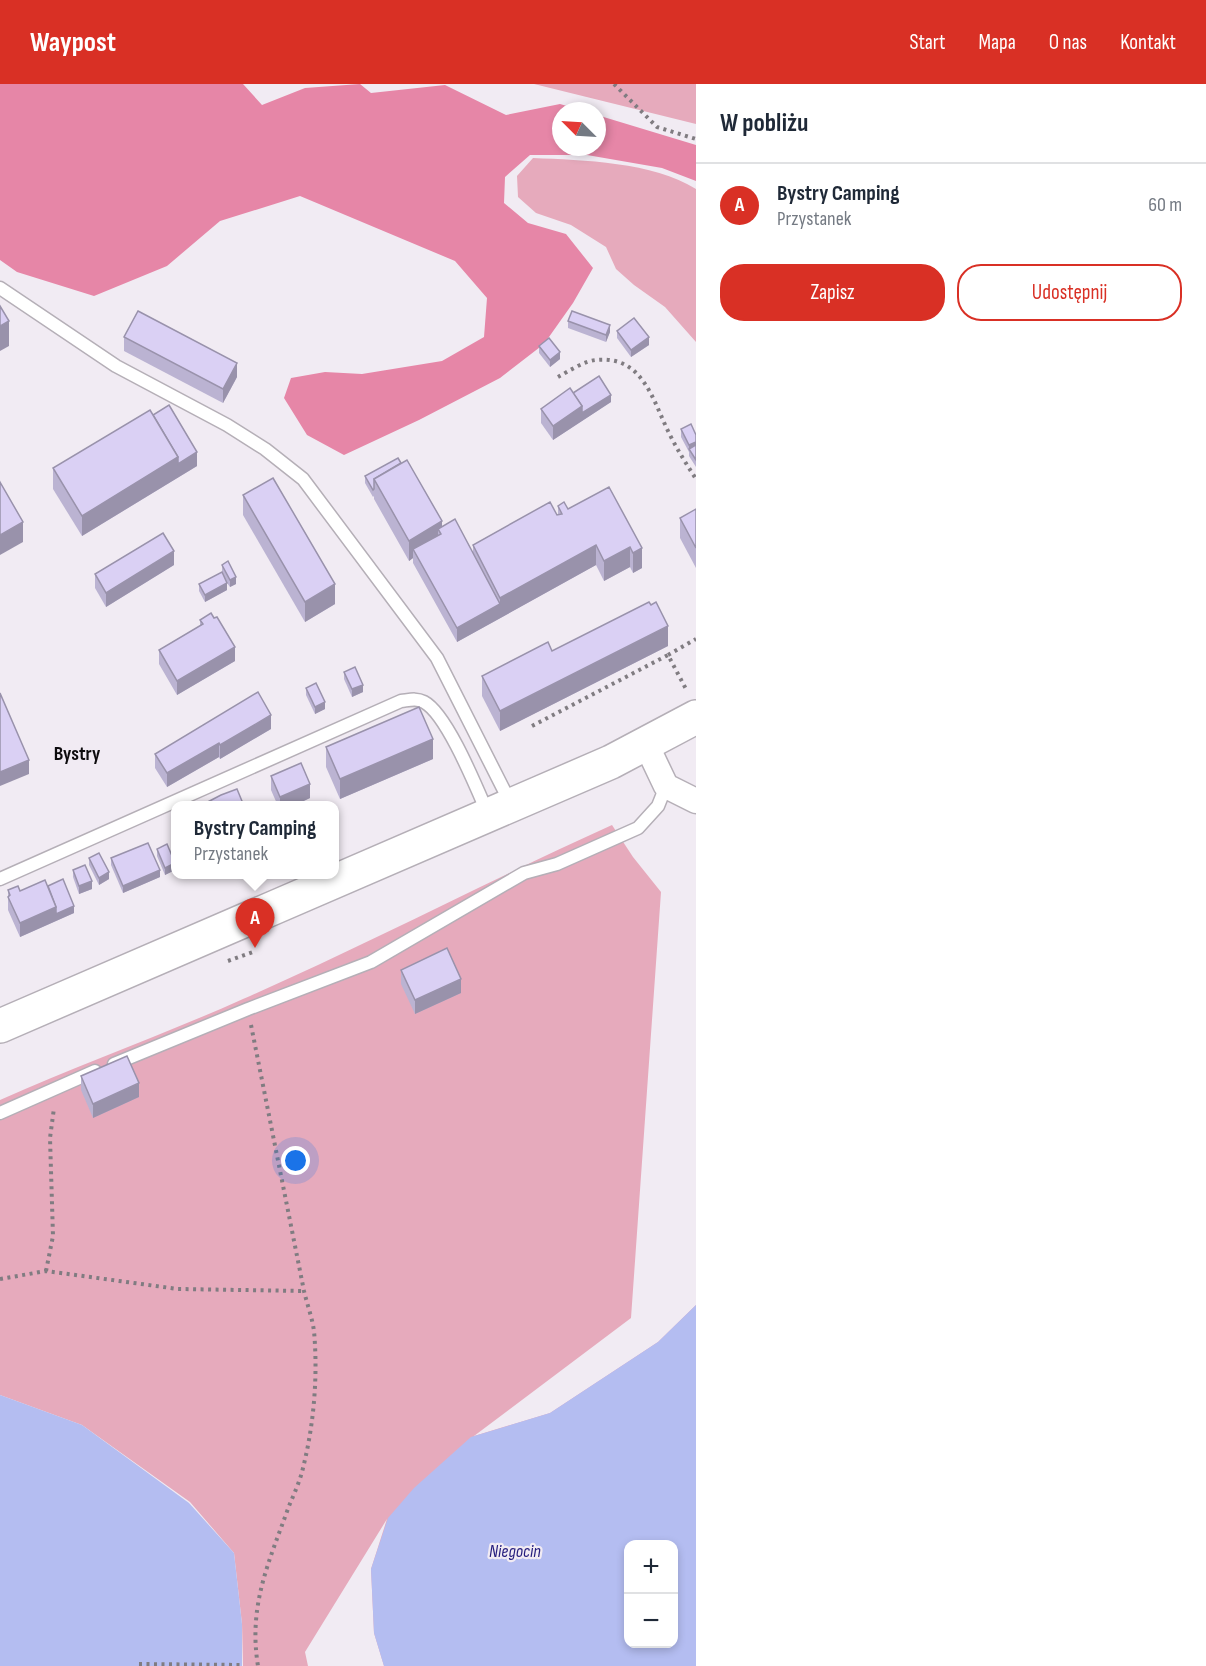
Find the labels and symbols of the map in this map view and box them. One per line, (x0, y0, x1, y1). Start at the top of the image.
north arrow (552, 102, 606, 156)
district label: Bystry (54, 742, 101, 766)
pin: A (236, 898, 274, 948)
your location (281, 1146, 310, 1175)
water label: Niegocin (489, 1541, 541, 1562)

